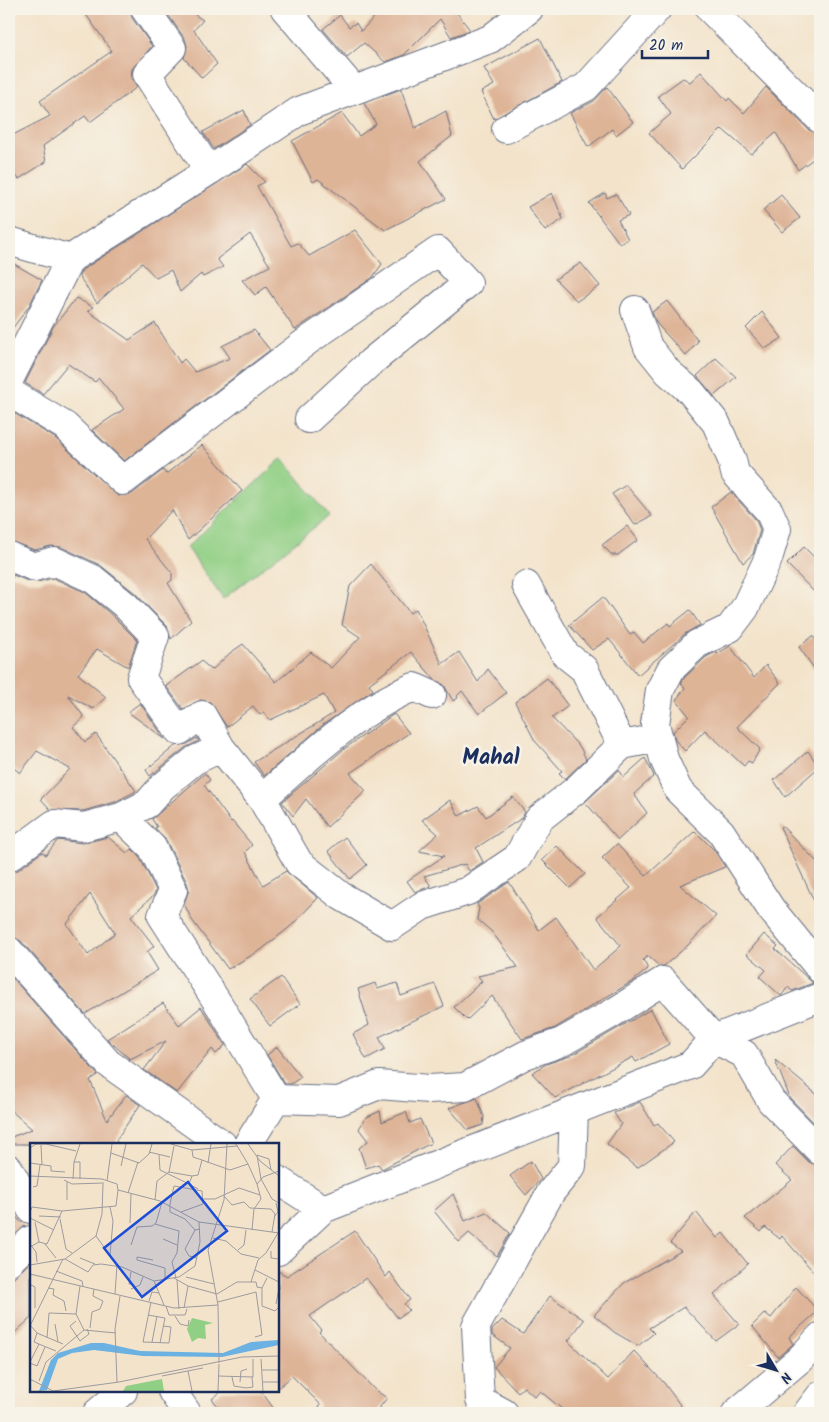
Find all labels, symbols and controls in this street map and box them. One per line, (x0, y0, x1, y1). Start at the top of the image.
scale bar (642, 28, 708, 60)
text: 20 m (649, 34, 683, 58)
district label: Mahal (462, 741, 520, 776)
inset map (30, 1143, 279, 1392)
north arrow (752, 1344, 802, 1394)
text: N (774, 1367, 797, 1388)

